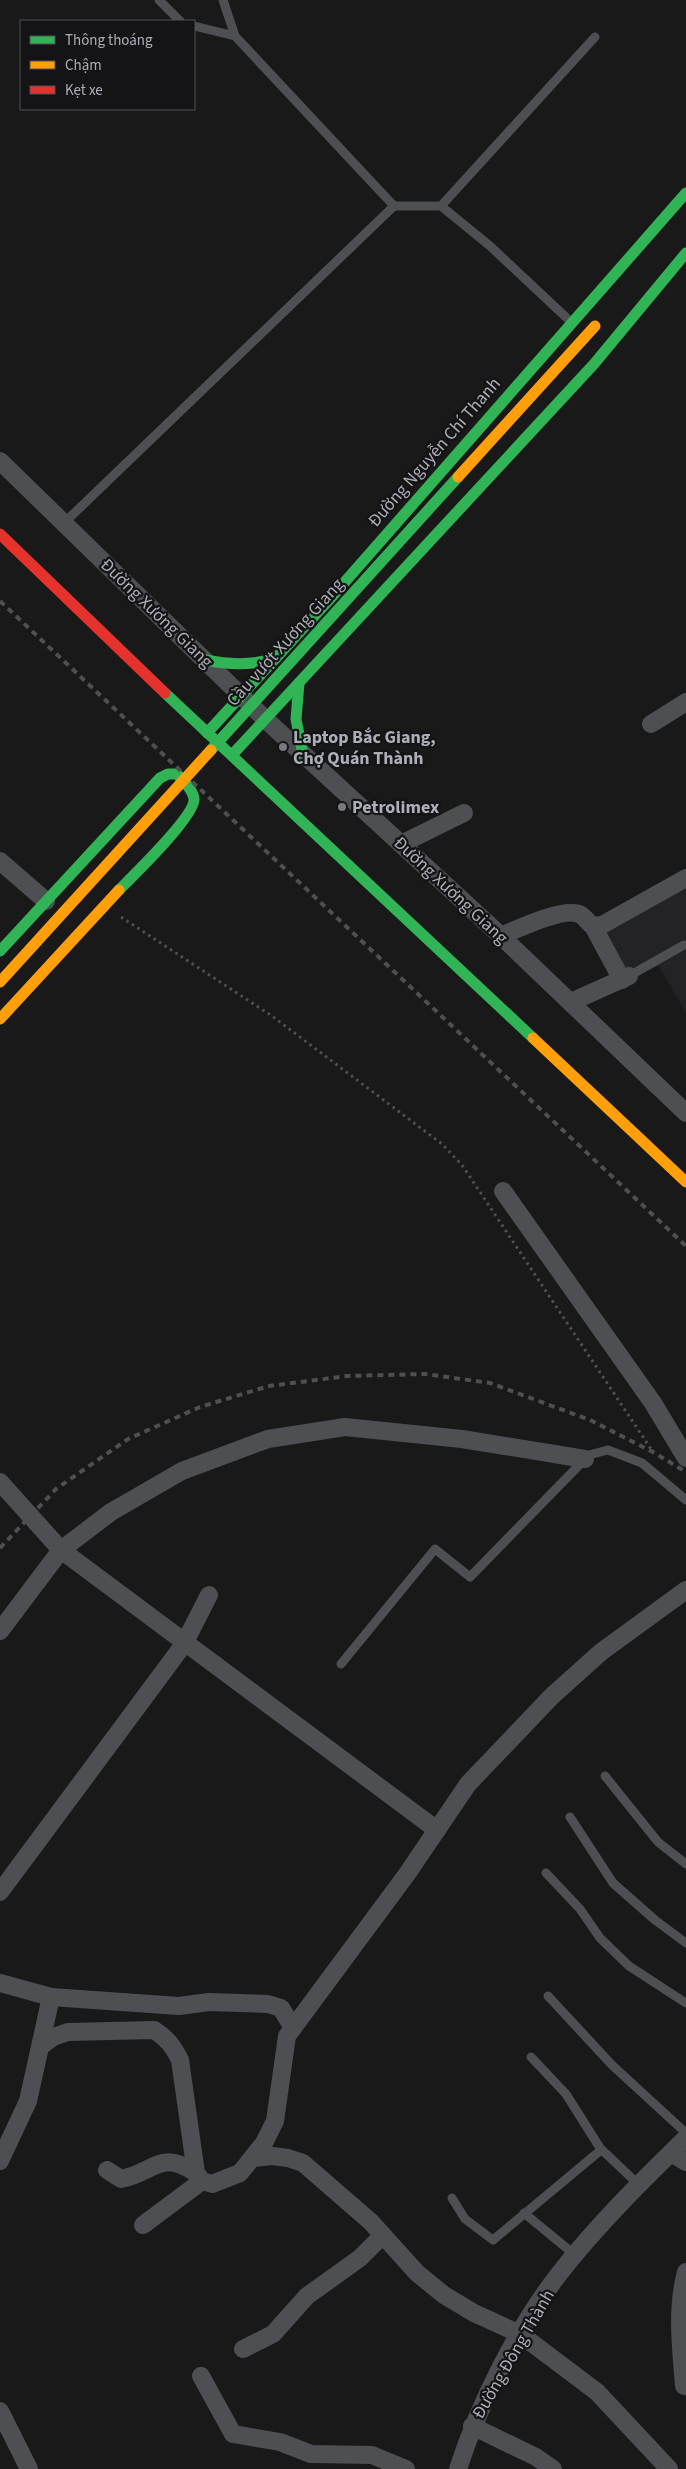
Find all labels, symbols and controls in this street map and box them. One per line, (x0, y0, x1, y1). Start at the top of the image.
legend (20, 20, 195, 110)
text: Thông thoáng (65, 30, 153, 51)
text: Chậm (65, 55, 102, 76)
text: Kẹt xe (65, 80, 103, 101)
street label: Đường Nguyễn Chí Thanh (362, 372, 506, 533)
street label: Đường Xương Giang (95, 553, 219, 674)
street label: Cầu vượt Xương Giang (221, 573, 350, 712)
place label: Laptop Bắc Giang, Chợ Quán Thành (293, 725, 436, 771)
marker: Laptop Bắc Giang, Chợ Quán Thành (277, 741, 289, 753)
place label: Petrolimex (352, 795, 439, 820)
marker: Petrolimex (336, 801, 348, 813)
street label: Đường Xương Giang (388, 831, 513, 950)
street label: Đường Đông Thành (466, 2285, 561, 2423)

